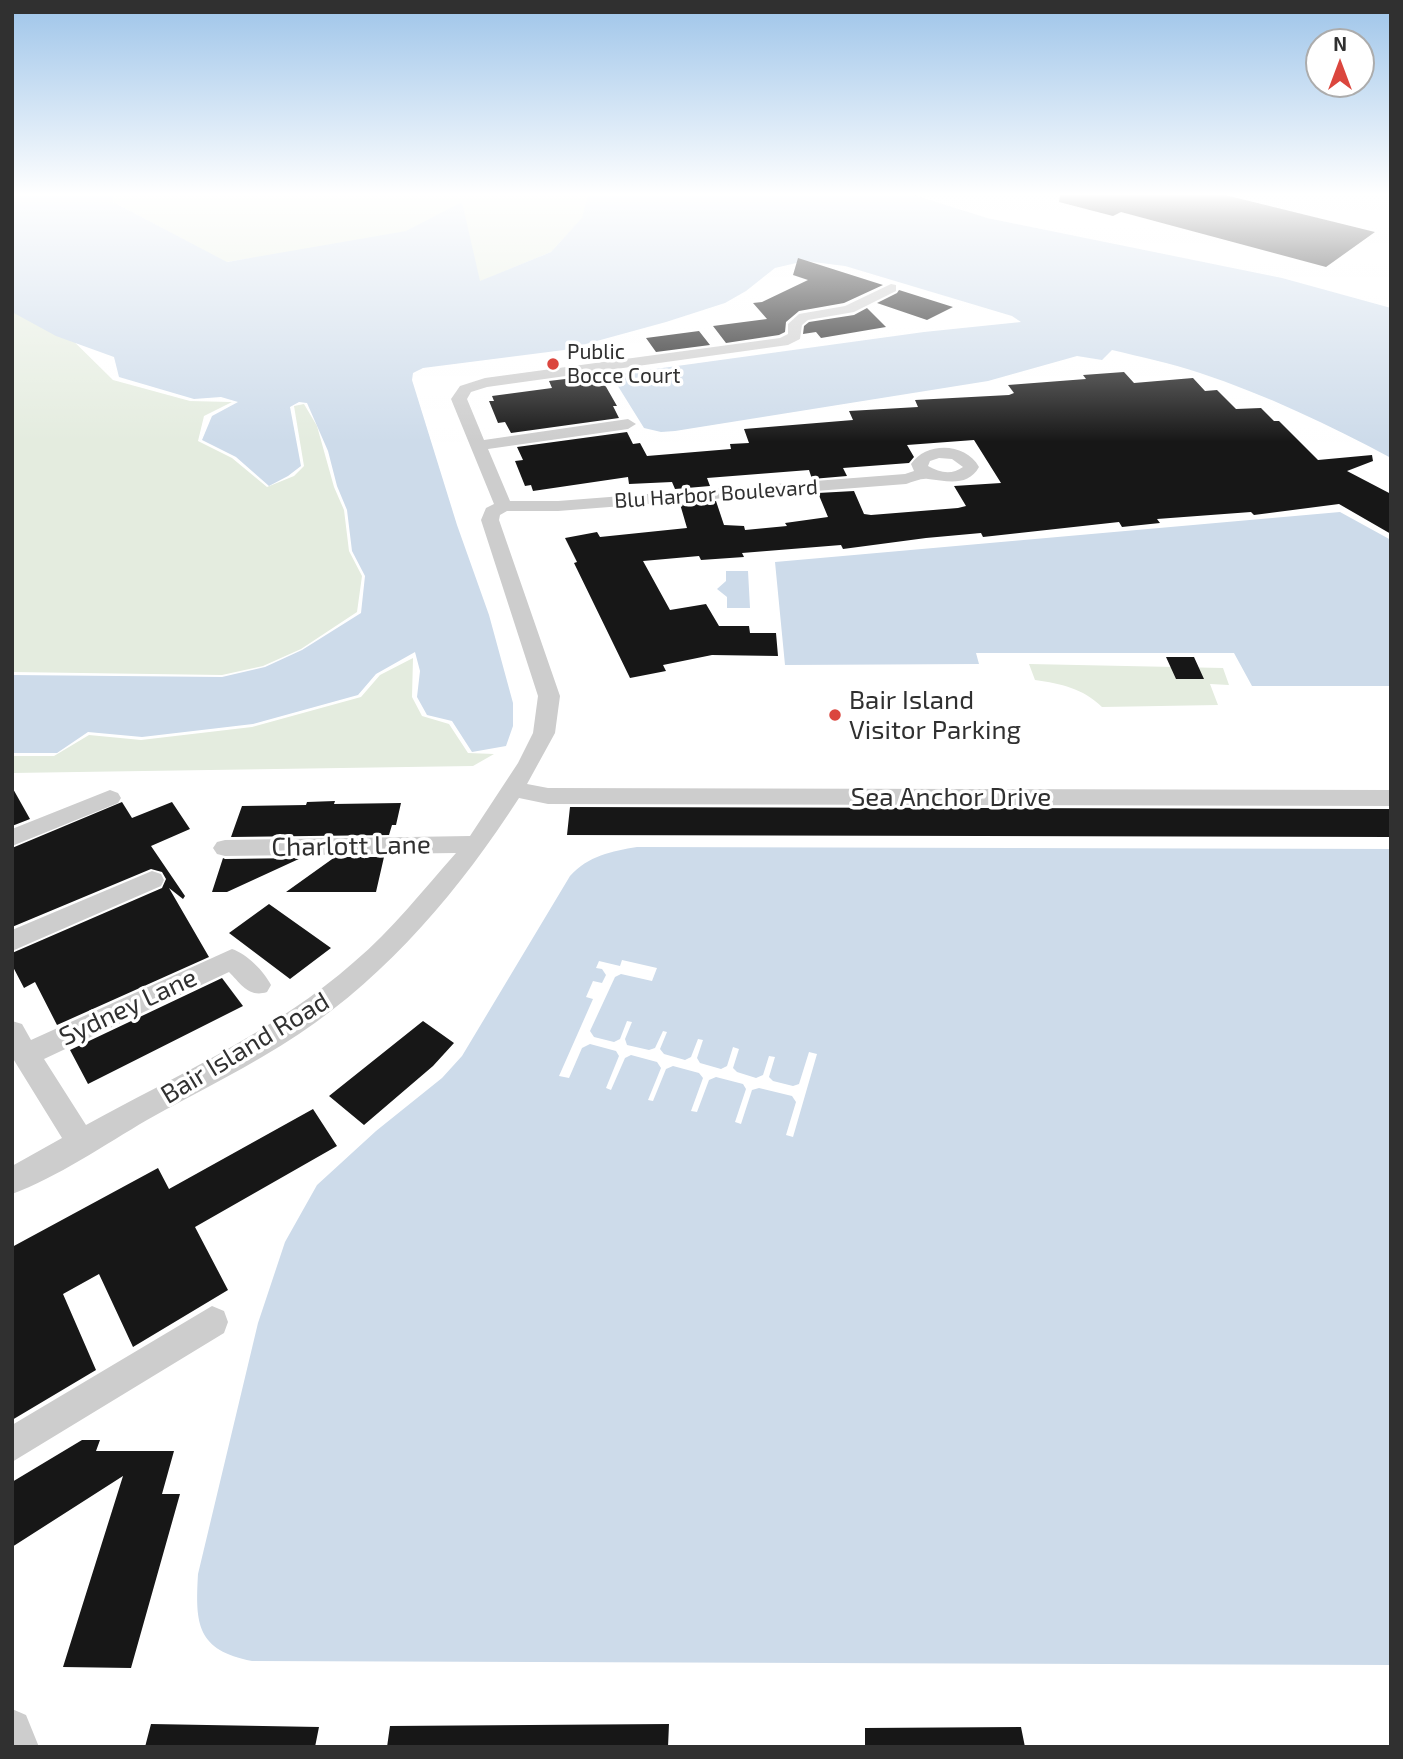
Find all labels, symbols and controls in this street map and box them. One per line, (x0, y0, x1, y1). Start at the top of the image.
north arrow (1305, 28, 1375, 98)
text: N (1333, 32, 1347, 55)
place label: Public Bocce Court (567, 339, 680, 389)
marker: Public Bocce Court (545, 356, 561, 372)
street label: Blu Harbor Boulevard (613, 474, 819, 514)
place label: Bair Island Visitor Parking (849, 684, 1021, 746)
marker: Bair Island Visitor Parking (827, 707, 843, 723)
street label: Sea Anchor Drive (851, 781, 1051, 813)
street label: Charlott Lane (271, 829, 431, 863)
street label: Sydney Lane (54, 962, 202, 1052)
street label: Bair Island Road (155, 986, 335, 1110)

